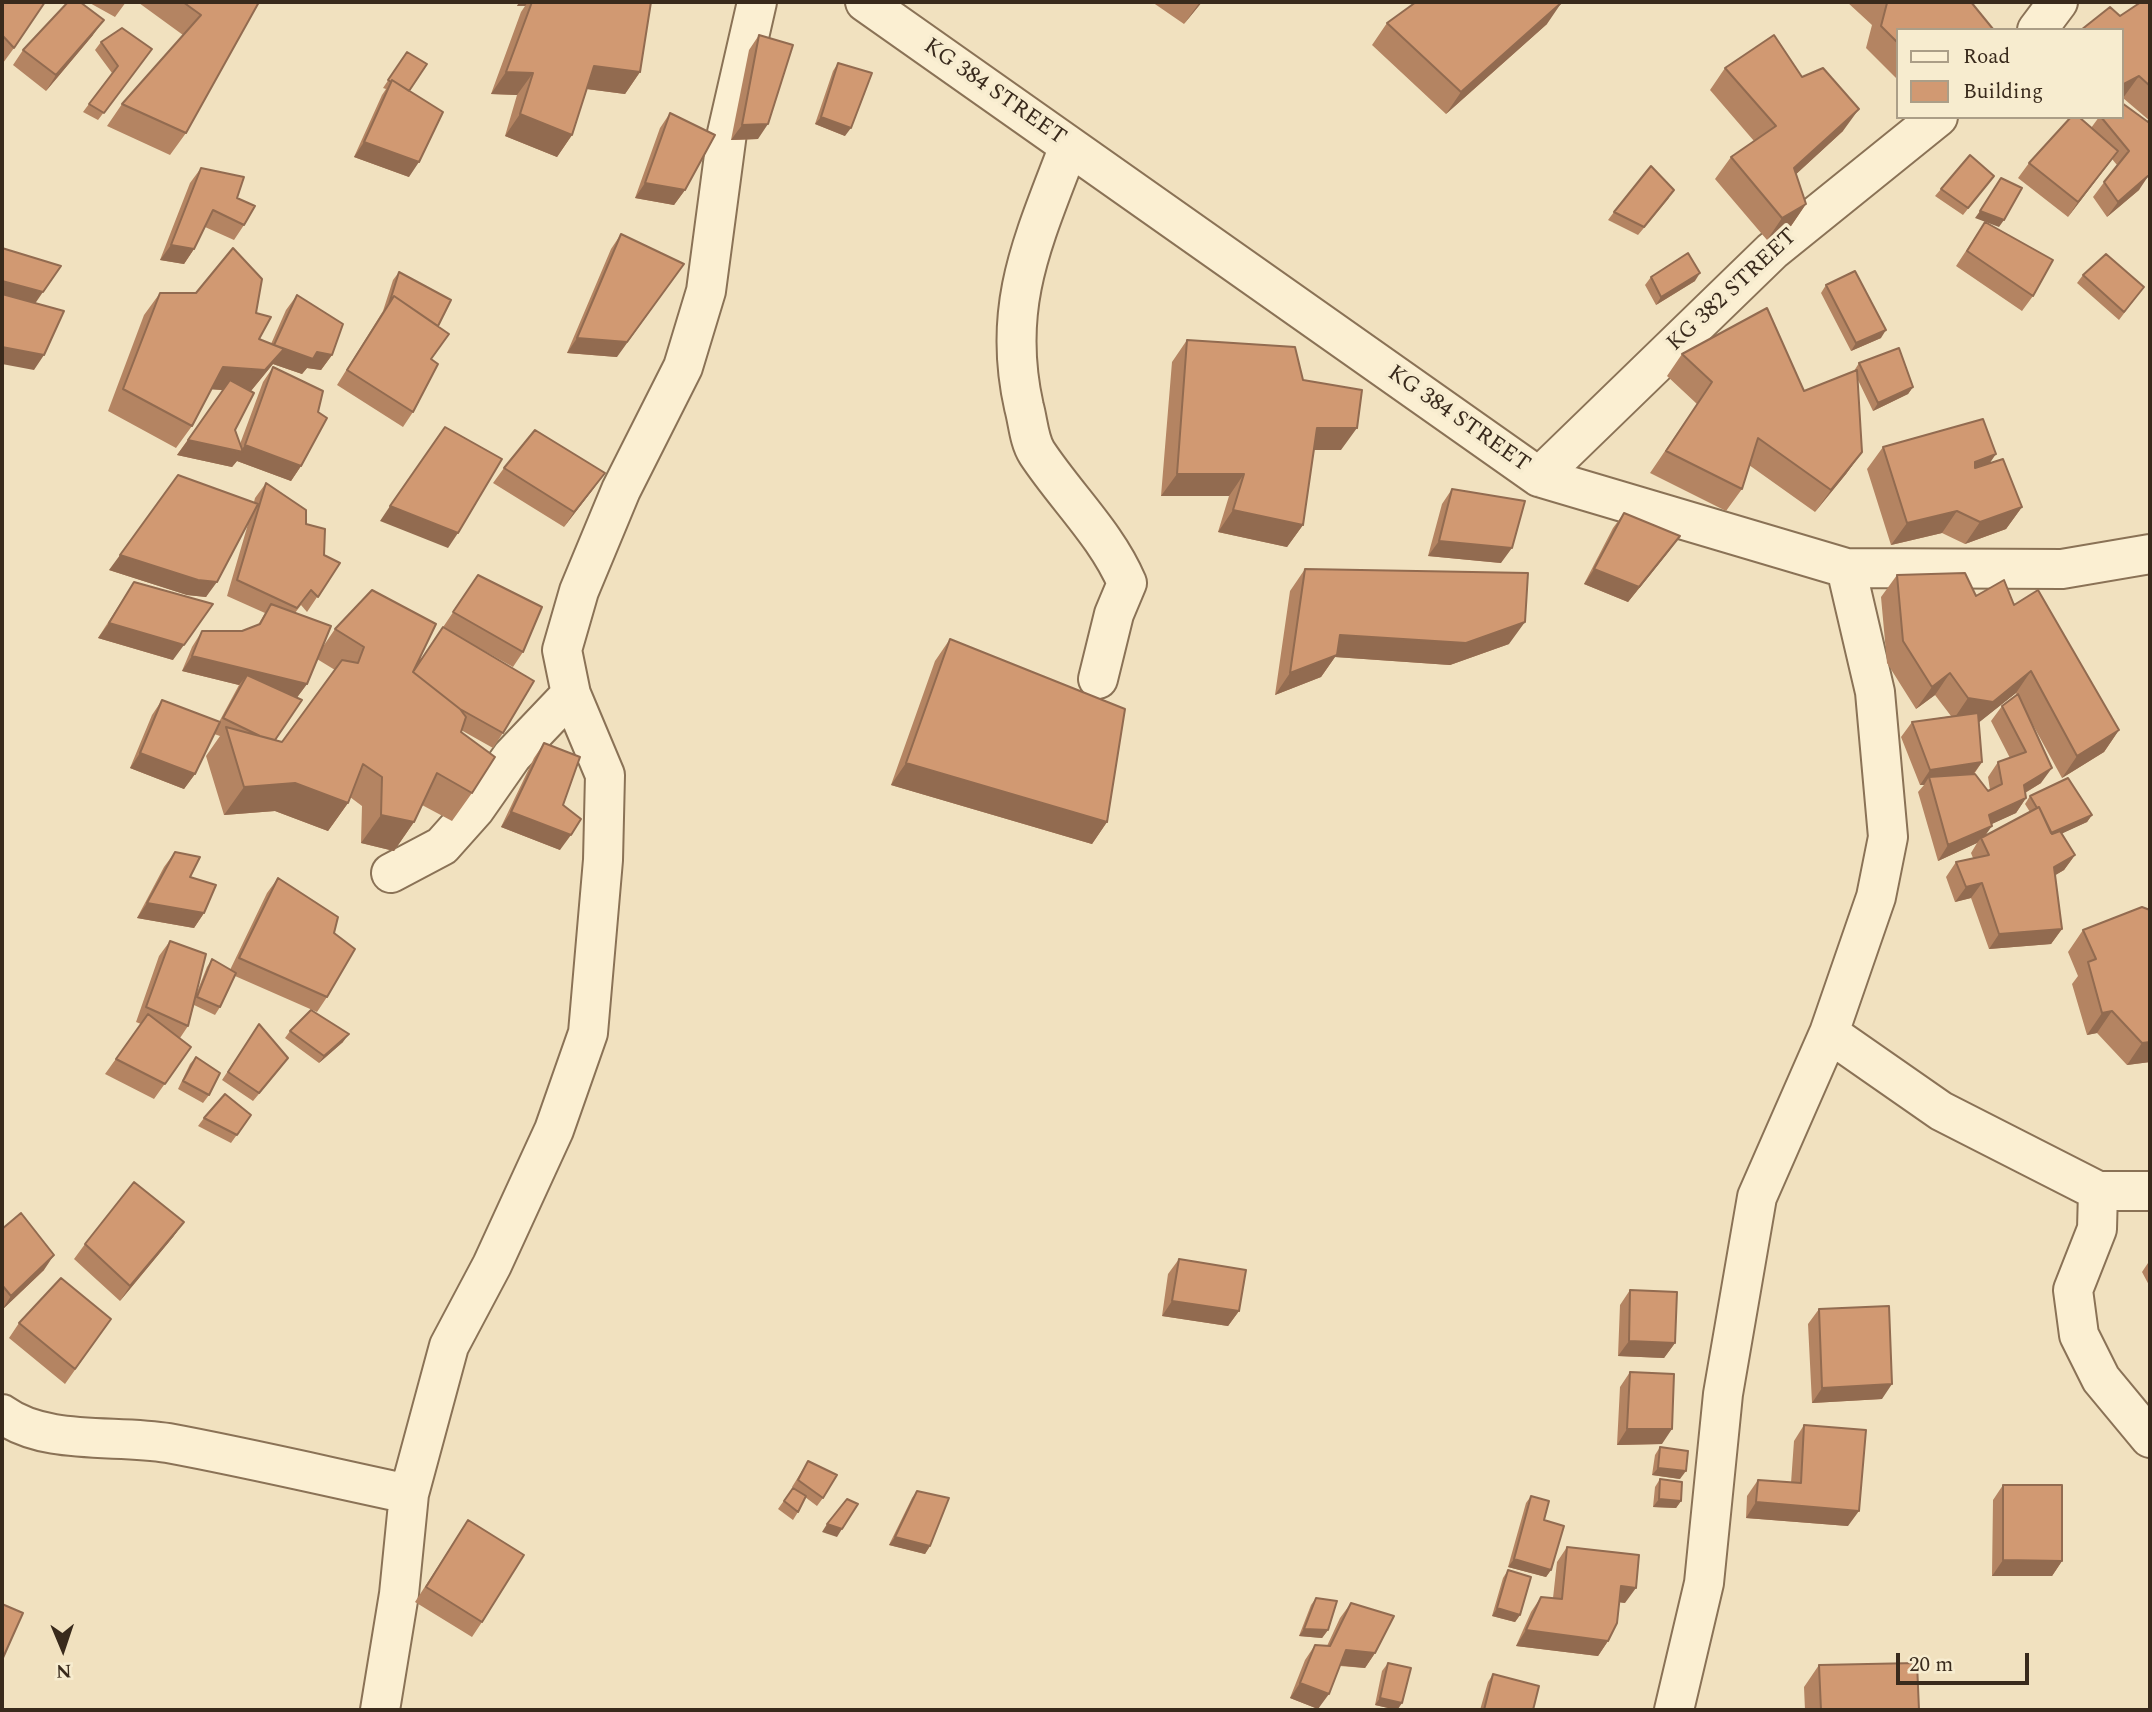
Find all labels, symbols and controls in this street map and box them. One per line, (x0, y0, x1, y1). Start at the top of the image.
legend (1896, 28, 2124, 119)
street label: KG 384 STREET (917, 34, 1071, 152)
text: Road (1963, 41, 2010, 73)
text: Building (1963, 76, 2043, 108)
street label: KG 382 STREET (1662, 224, 1804, 358)
street label: KG 384 STREET (1381, 361, 1535, 479)
north arrow (28, 1614, 98, 1684)
scale bar (1900, 1638, 2033, 1682)
text: 20 m (1909, 1649, 1953, 1681)
text: N (55, 1656, 72, 1685)

